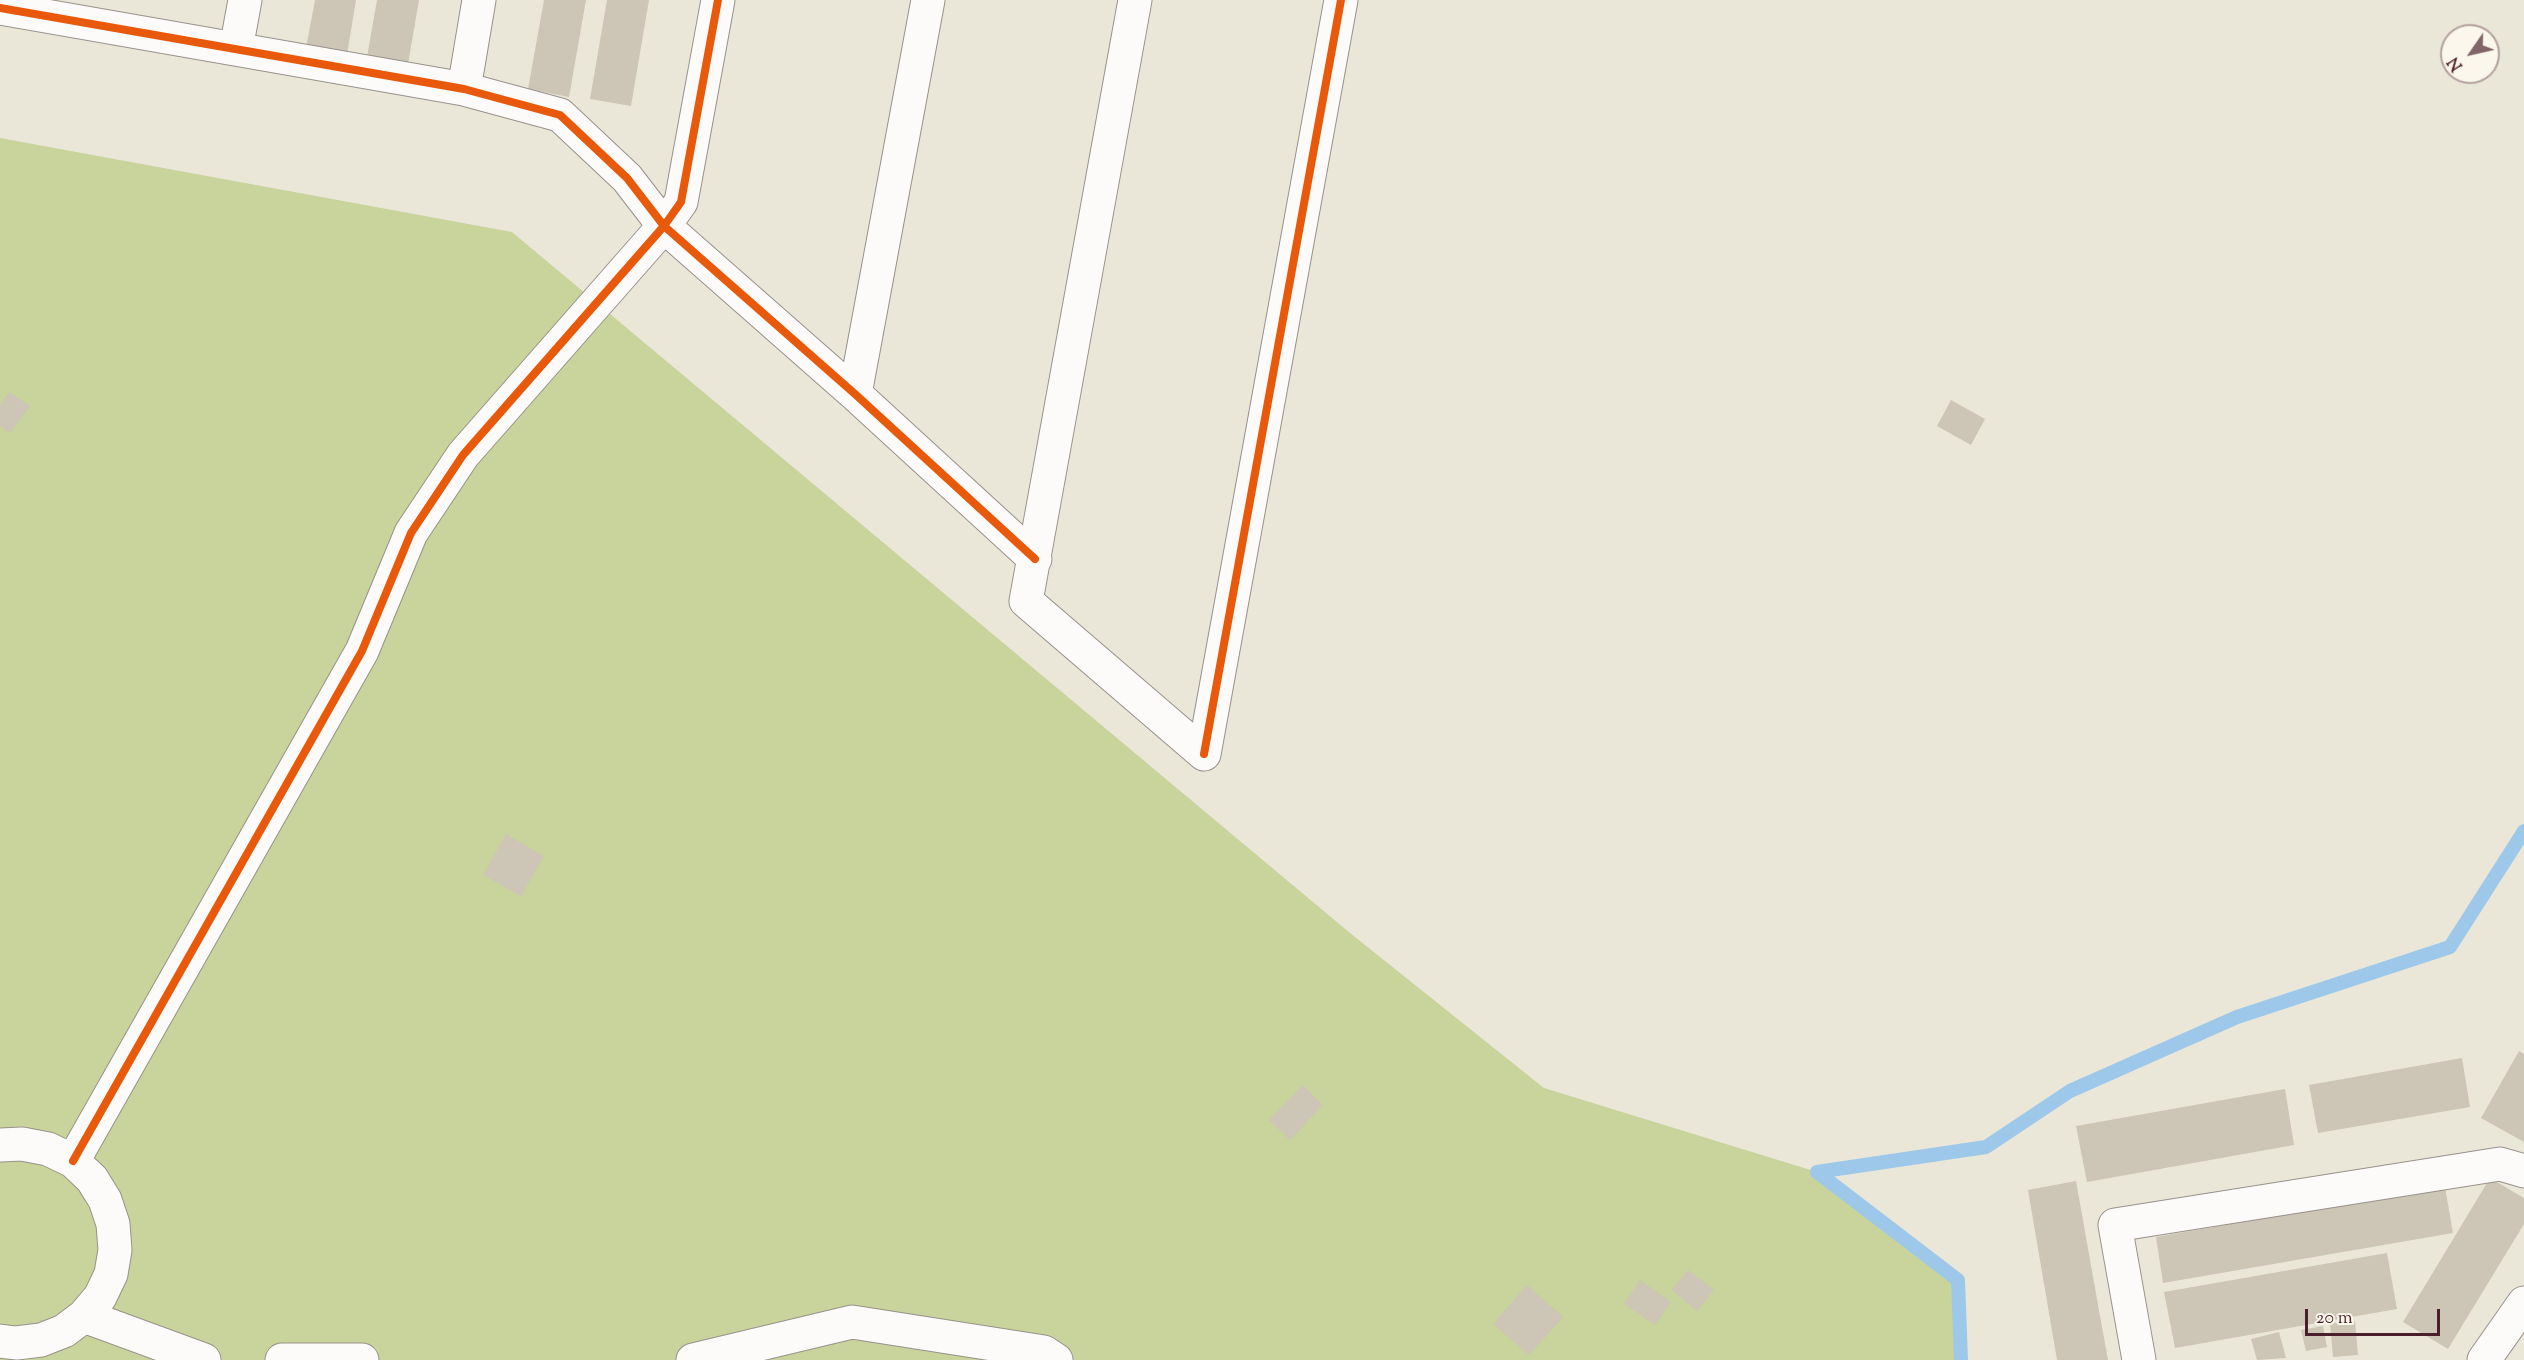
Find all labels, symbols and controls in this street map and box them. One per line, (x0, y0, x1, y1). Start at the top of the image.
north arrow (2440, 24, 2500, 84)
text: N (2443, 51, 2469, 75)
scale bar (2308, 1297, 2443, 1335)
text: 20 m (2316, 1306, 2353, 1332)

